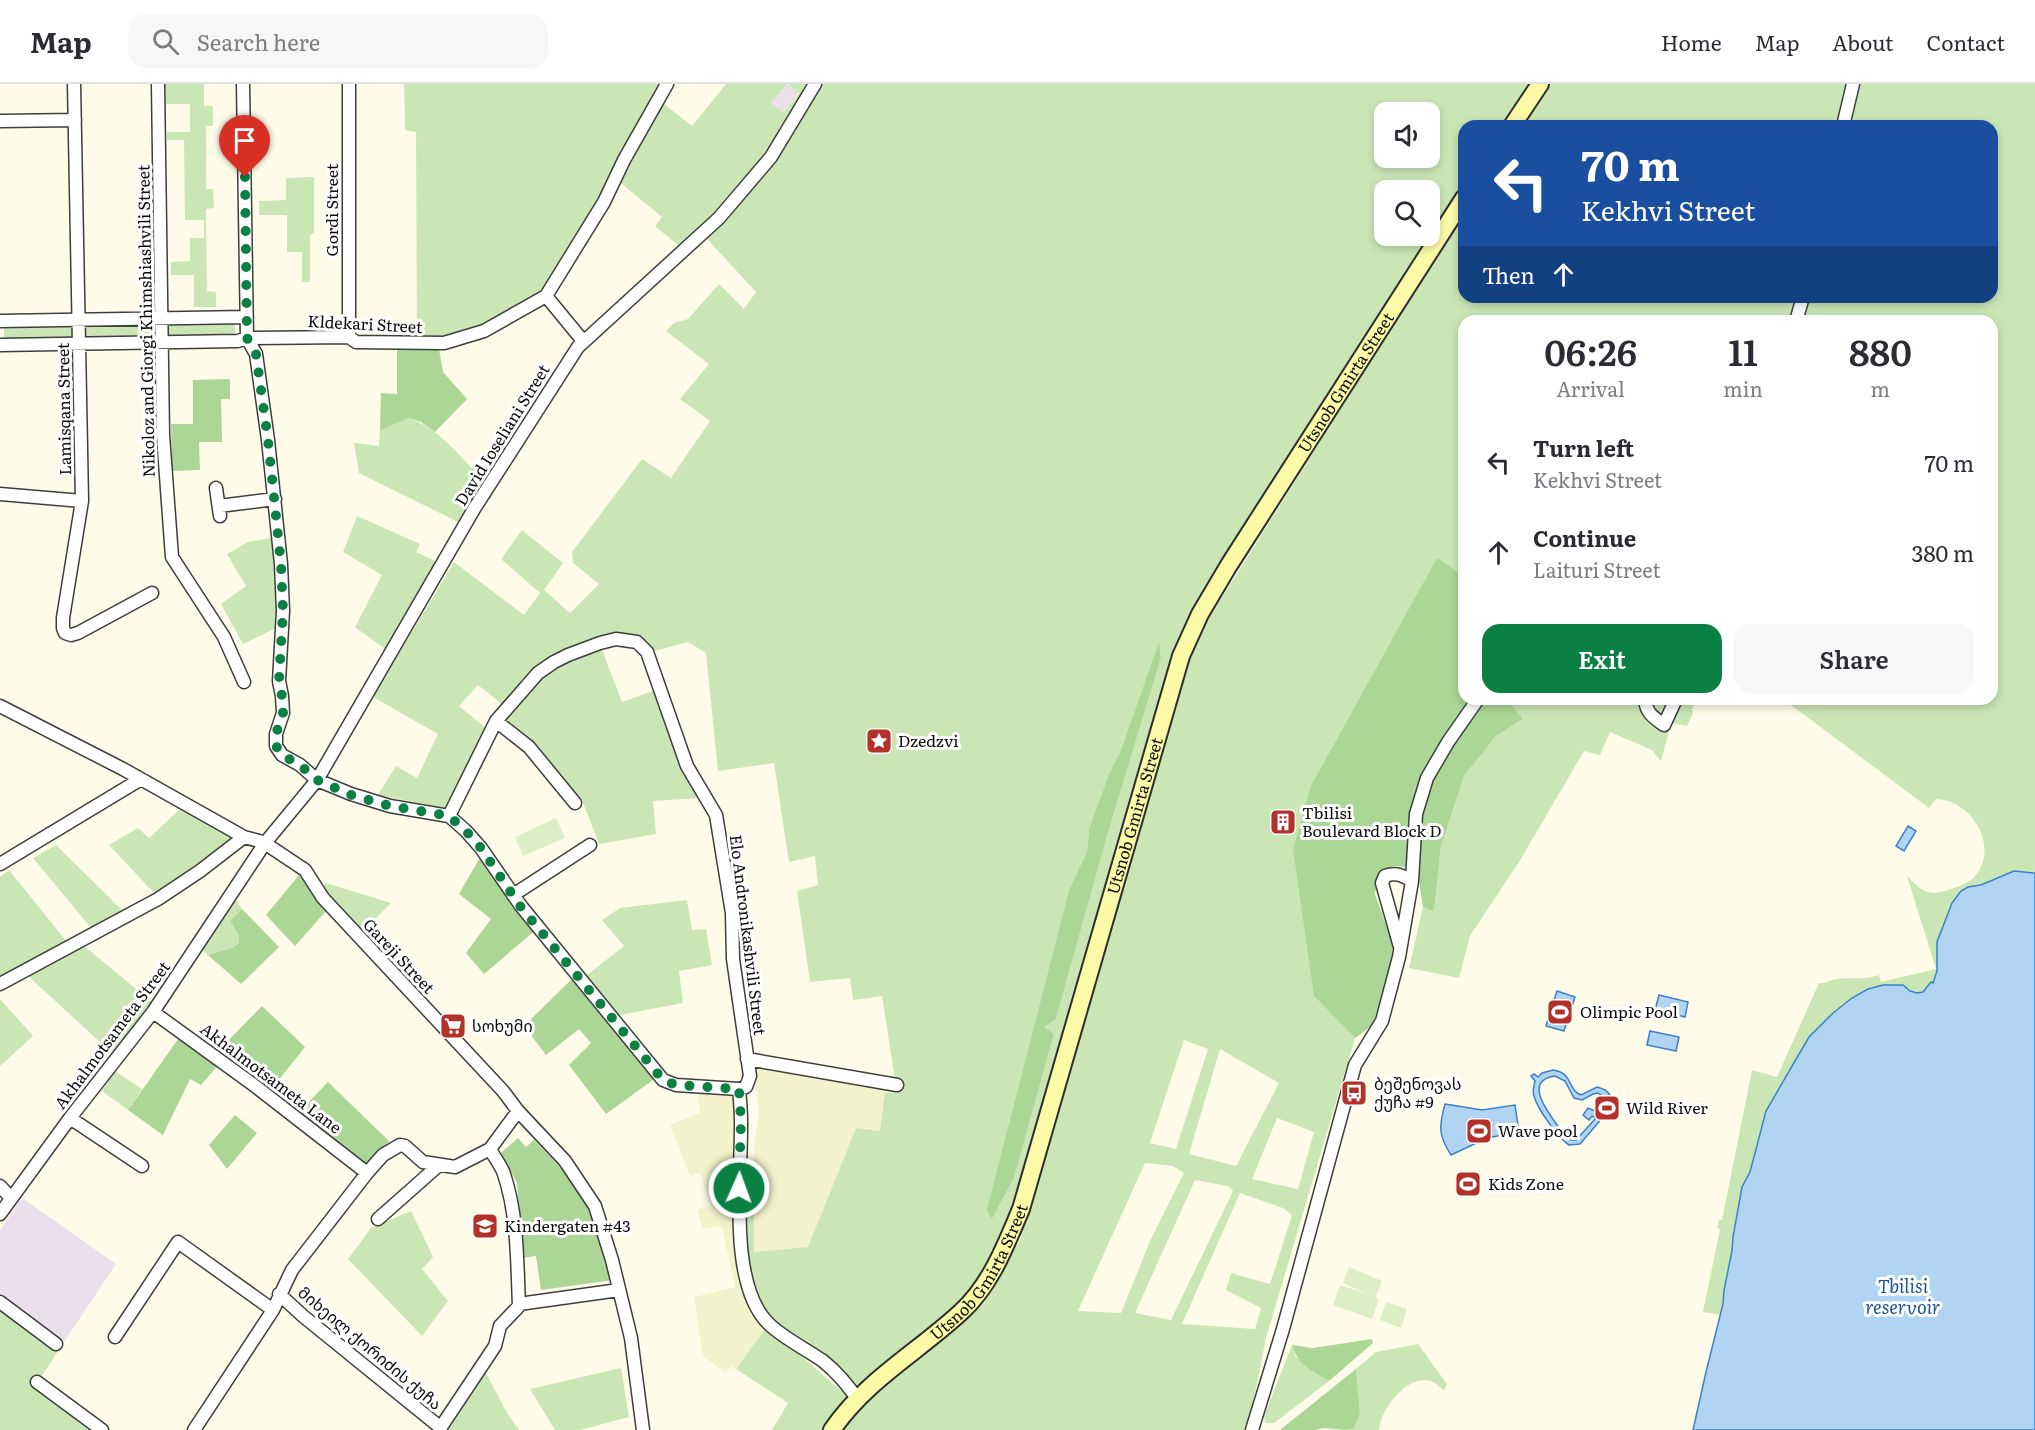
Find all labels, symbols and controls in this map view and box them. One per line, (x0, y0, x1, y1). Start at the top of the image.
search box (128, 14, 548, 68)
text: Map (30, 20, 92, 62)
icon: search (149, 25, 182, 58)
text: Search here (197, 25, 320, 58)
text: Home (1661, 26, 1722, 57)
text: Map (1755, 26, 1799, 57)
text: About (1832, 26, 1894, 57)
text: Contact (1927, 26, 2005, 57)
map controls (1374, 102, 1440, 246)
button: sound (1374, 102, 1440, 168)
pin (219, 115, 270, 177)
icon: arrive (228, 124, 261, 157)
text: 70 m (1581, 132, 1680, 194)
icon: left (1482, 144, 1560, 222)
street label: Gordi Street (319, 163, 343, 256)
street label: Nikoloz and Giorgi Khimshiashvili Street (130, 164, 160, 477)
button: search (1374, 180, 1440, 246)
text: Kekhvi Street (1581, 189, 1755, 229)
text: Then (1482, 258, 1535, 291)
icon: ahead (1547, 258, 1580, 291)
street label: Utsnob Gmirta Street (1291, 307, 1399, 457)
street label: Kldekari Street (307, 308, 424, 338)
text: 06:26 (1544, 324, 1637, 377)
text: 11 (1728, 324, 1758, 377)
text: 880 (1849, 324, 1912, 377)
street label: Lamisqana Street (50, 342, 76, 476)
street label: David Ioseliani Street (448, 359, 555, 510)
text: Arrival (1557, 373, 1625, 403)
text: min (1723, 373, 1763, 403)
text: m (1871, 373, 1890, 403)
text: Turn left (1533, 431, 1634, 464)
icon: left (1482, 446, 1515, 479)
text: 70 m (1924, 446, 1974, 479)
text: Kekhvi Street (1533, 464, 1662, 494)
text: Continue (1533, 521, 1636, 554)
icon: ahead (1482, 536, 1515, 569)
text: 380 m (1911, 536, 1974, 569)
text: Laituri Street (1533, 554, 1661, 584)
button: Exit (1482, 624, 1722, 693)
button: Share (1734, 624, 1974, 693)
place icon: Dzedzvi (864, 726, 894, 756)
place label: Dzedzvi (898, 728, 959, 752)
street label: Utsnob Gmirta Street (1100, 734, 1168, 897)
place label: Tbilisi Boulevard Block D (1302, 800, 1442, 842)
building icon: Tbilisi Boulevard Block D (1268, 807, 1298, 837)
street label: Elo Andronikashvili Street (725, 833, 773, 1037)
street label: Gareji Street (358, 912, 441, 999)
street label: Akhalmotsameta Street (48, 955, 175, 1113)
sports icon: Olimpic Pool (1545, 997, 1575, 1027)
place label: Olimpic Pool (1580, 999, 1678, 1023)
supermarket icon: სოხუმი (438, 1011, 468, 1041)
place label: სოხუმი (472, 1013, 533, 1037)
street label: Akhalmotsameta Lane (196, 1016, 347, 1138)
place label: ბეშენოვას ქუჩა #9 (1374, 1071, 1461, 1113)
bus stop icon: ბეშენოვას ქუჩა #9 (1339, 1078, 1369, 1108)
sports icon: Wild River (1592, 1093, 1622, 1123)
place label: Wild River (1626, 1095, 1708, 1119)
sports icon: Wave pool (1464, 1116, 1494, 1146)
place label: Wave pool (1498, 1118, 1578, 1142)
position arrow (707, 1156, 771, 1220)
sports icon: Kids Zone (1453, 1169, 1483, 1199)
place label: Kids Zone (1488, 1171, 1564, 1195)
street label: Utsnob Gmirta Street (924, 1200, 1033, 1345)
school or university icon: Kindergaten #43 (470, 1211, 500, 1241)
place label: Kindergaten #43 (504, 1213, 631, 1237)
water label: Tbilisi reservoir (1866, 1272, 1940, 1320)
street label: მიხეილ ქორიძის ქუჩა (294, 1280, 448, 1415)

